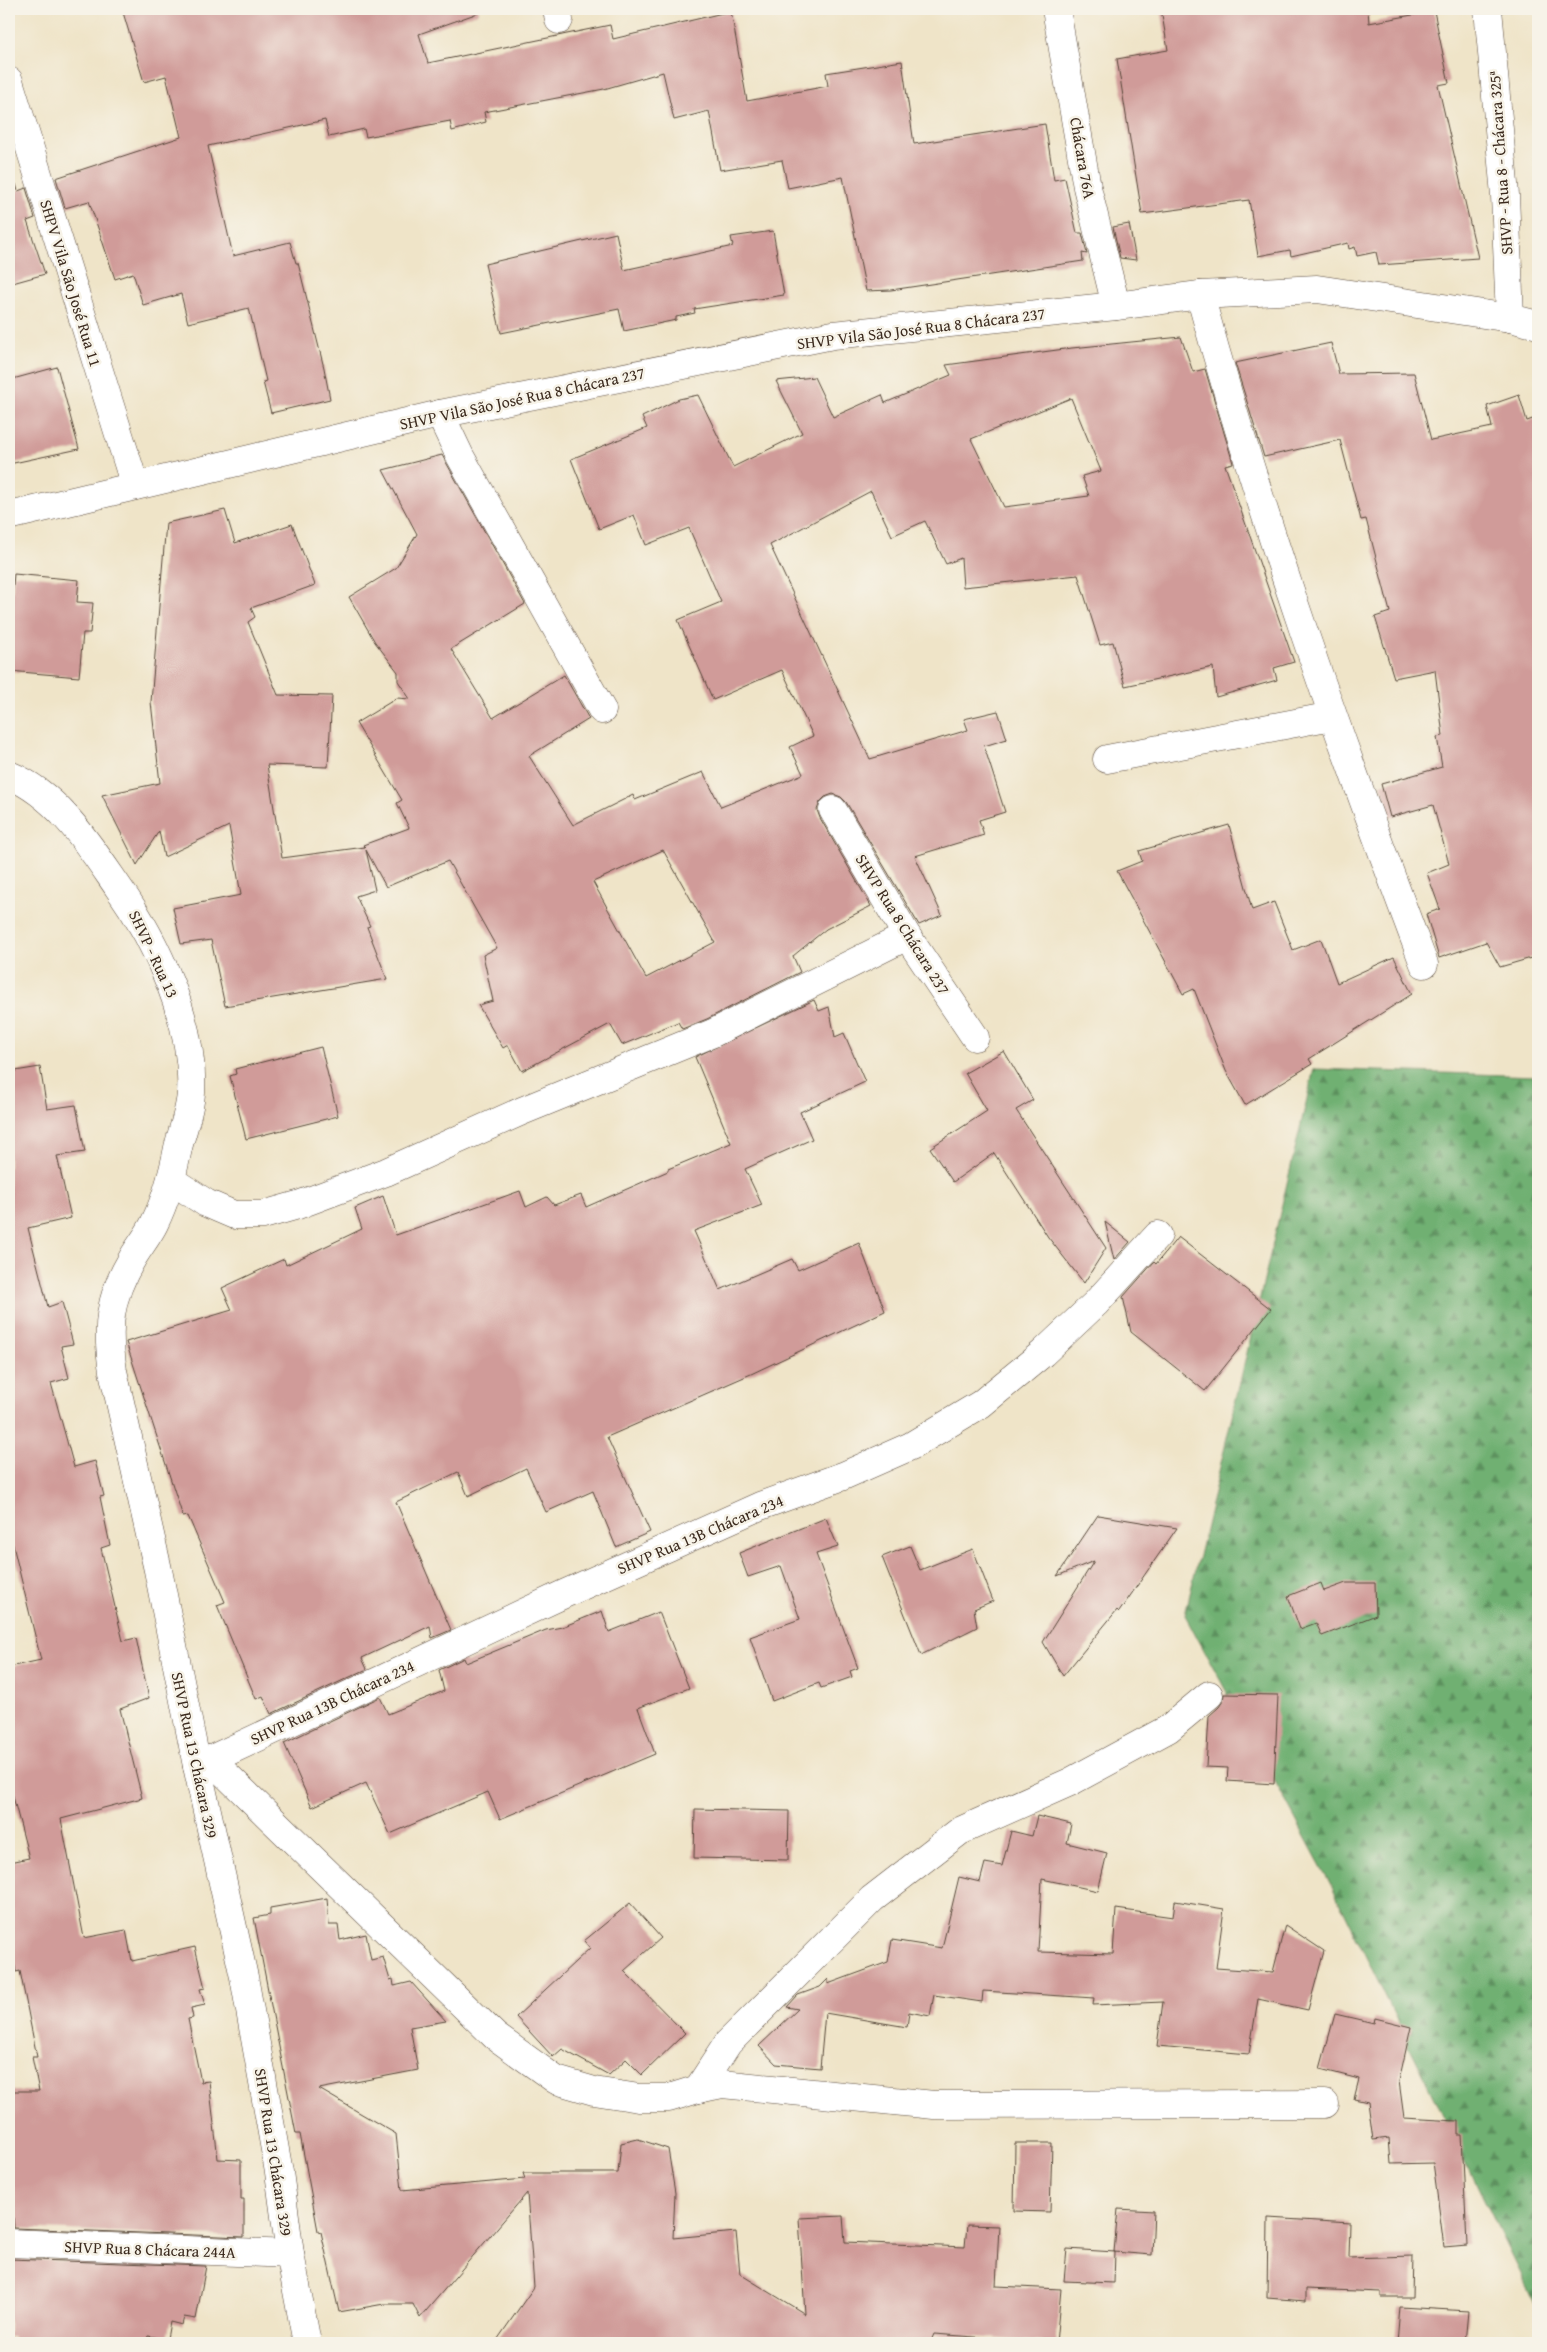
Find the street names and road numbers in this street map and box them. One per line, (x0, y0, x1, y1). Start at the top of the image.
street label: SHVP - Rua 8 - Chácara 325ª (1482, 70, 1518, 256)
street label: Chácara 76A (1064, 115, 1102, 201)
street label: SHPV Vila São José Rua 11 (34, 196, 108, 370)
street label: SHVP Vila São José Rua 8 Chácara 237 (796, 301, 1047, 355)
street label: SHVP Vila São José Rua 8 Chácara 237 (397, 360, 647, 436)
street label: SHVP Rua 8 Chácara 237 (850, 849, 956, 999)
street label: SHVP - Rua 13 (123, 906, 185, 1002)
street label: SHVP Rua 13B Chácara 234 (613, 1488, 787, 1580)
street label: SHVP Rua 13B Chácara 234 (246, 1653, 418, 1751)
street label: SHVP Rua 13 Chácara 329 (166, 1670, 224, 1841)
street label: SHVP Rua 13 Chácara 329 (249, 2066, 299, 2238)
street label: SHVP Rua 8 Chácara 244A (64, 2234, 236, 2264)

